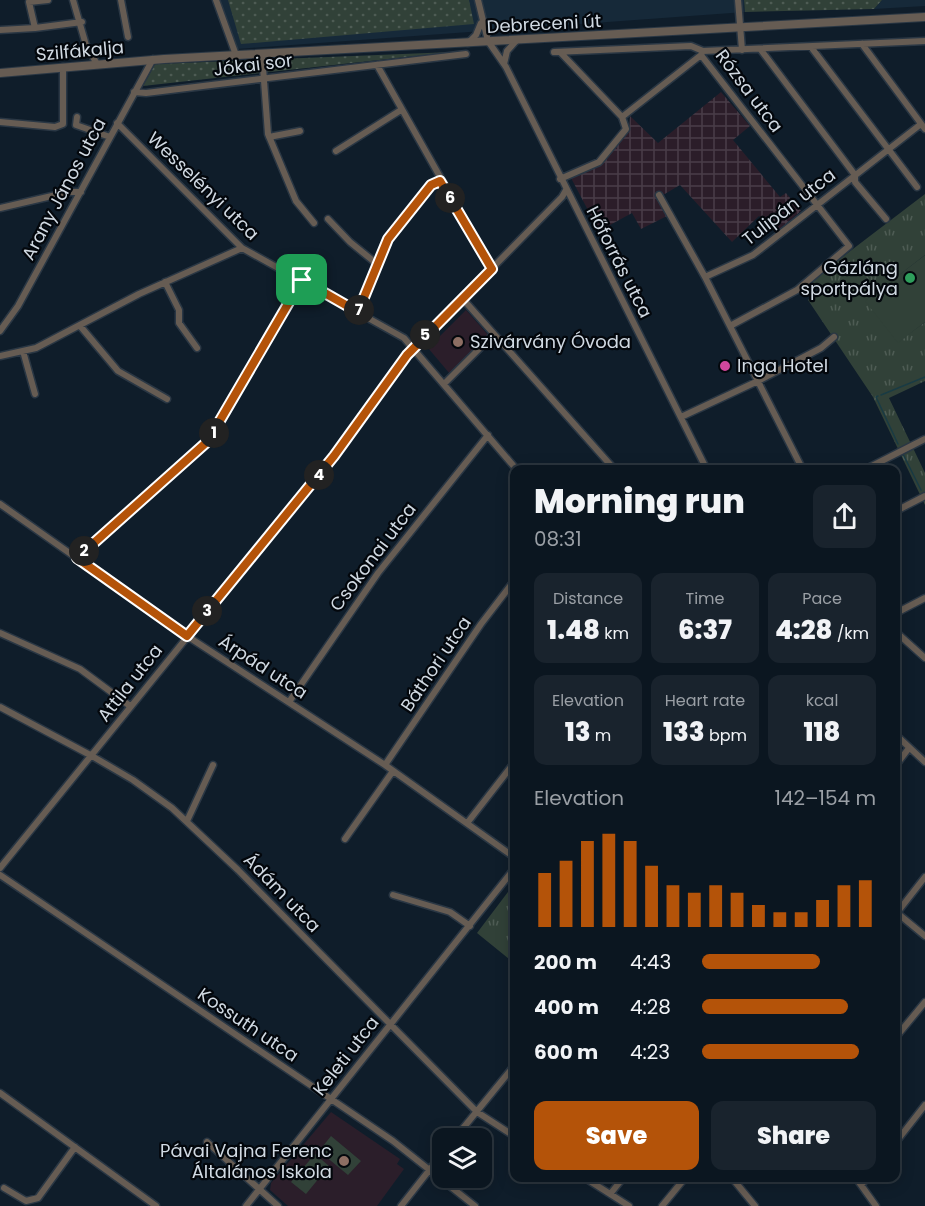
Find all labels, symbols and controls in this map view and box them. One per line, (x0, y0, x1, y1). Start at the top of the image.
street label: Debreceni út (486, 8, 602, 39)
street label: Szilfákalja (35, 34, 125, 67)
street label: Rózsa utca (710, 44, 789, 137)
street label: Jókai sor (212, 47, 294, 82)
street label: Arany János utca (16, 113, 112, 264)
street label: Wesselényi utca (142, 126, 265, 245)
street label: Tulipán utca (737, 162, 840, 251)
pin: 6 (435, 183, 465, 213)
text: 6 (445, 186, 455, 209)
street label: Hőforrás utca (581, 202, 658, 322)
pin (276, 254, 327, 305)
place label: Gázláng sportpálya (801, 255, 898, 301)
icon: arrive (285, 263, 318, 296)
marker: Gázláng sportpálya (903, 271, 917, 285)
pin: 7 (344, 295, 374, 325)
text: 7 (355, 298, 363, 321)
pin: 5 (410, 320, 440, 350)
text: 5 (420, 323, 430, 346)
place label: Szivárvány Óvoda (470, 329, 631, 354)
marker: Szivárvány Óvoda (451, 335, 465, 349)
place label: Inga Hotel (737, 353, 828, 378)
marker: Inga Hotel (718, 359, 732, 373)
pin: 1 (199, 418, 229, 448)
text: 1 (211, 421, 217, 444)
pin: 4 (304, 460, 334, 490)
text: 4 (314, 463, 324, 486)
text: Morning run (534, 478, 745, 525)
button: share (813, 485, 876, 548)
street label: Csokonai utca (324, 497, 422, 616)
text: 08:31 (534, 525, 582, 553)
pin: 2 (69, 536, 99, 566)
text: 2 (79, 539, 89, 562)
text: Distance (553, 587, 623, 610)
text: Time (686, 587, 725, 610)
text: Pace (802, 587, 842, 610)
pin: 3 (192, 596, 222, 626)
text: 3 (202, 599, 212, 622)
street label: Báthori utca (394, 611, 477, 716)
text: 1.48 (547, 612, 600, 648)
text: 6:37 (678, 612, 732, 648)
text: 4:28 (775, 612, 832, 648)
text: km (600, 622, 629, 645)
text: /km (832, 622, 869, 645)
street label: Árpád utca (214, 629, 313, 705)
street label: Attila utca (91, 639, 168, 727)
text: Elevation (552, 689, 624, 712)
text: Heart rate (665, 689, 745, 712)
text: kcal (806, 689, 838, 712)
text: 13 (565, 714, 591, 750)
text: 133 (663, 714, 705, 750)
text: 118 (803, 714, 841, 750)
text: m (591, 724, 611, 747)
text: bpm (705, 724, 747, 747)
text: Elevation (534, 784, 624, 812)
text: 142–154 m (775, 784, 876, 812)
street label: Ádám utca (238, 848, 326, 938)
text: 200 m (534, 948, 597, 976)
text: 4:43 (630, 948, 671, 976)
street label: Kossuth utca (193, 982, 304, 1068)
text: 400 m (534, 993, 599, 1021)
text: 4:28 (630, 993, 671, 1021)
street label: Keleti utca (307, 1011, 385, 1101)
text: 600 m (534, 1038, 598, 1066)
text: 4:23 (630, 1038, 670, 1066)
button: Save (534, 1101, 699, 1170)
button: Share (711, 1101, 876, 1170)
map controls (432, 1128, 492, 1188)
button: layers (432, 1128, 492, 1188)
place label: Pávai Vajna Ferenc Általános Iskola (160, 1138, 332, 1184)
marker: Pávai Vajna Ferenc Általános Iskola (337, 1154, 351, 1168)

